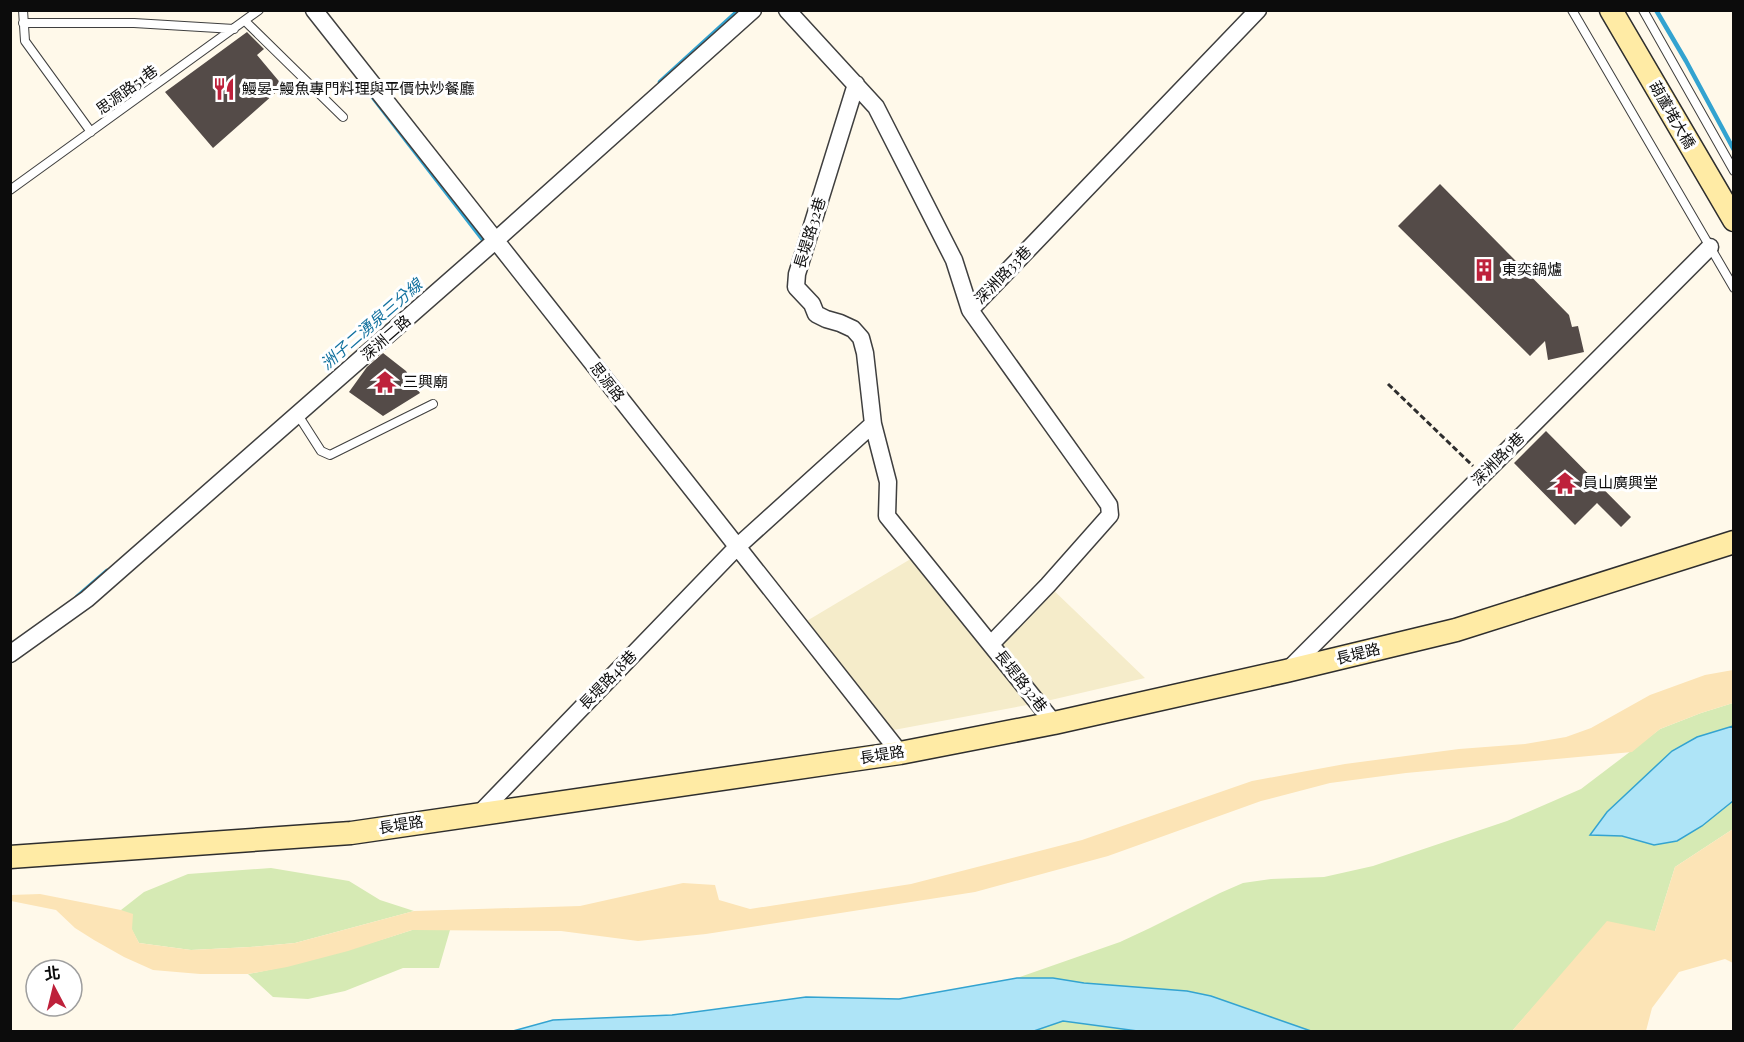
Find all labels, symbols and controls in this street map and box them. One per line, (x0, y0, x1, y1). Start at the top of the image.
street label: 思源路51巷 (91, 60, 161, 118)
restaurant icon: 鰻晏-鰻魚專門料理與平價快炒餐廳 (211, 76, 237, 102)
street label: 葫蘆堵大橋 (1645, 77, 1700, 152)
place label: 鰻晏-鰻魚專門料理與平價快炒餐廳 (242, 78, 475, 98)
street label: 長堤路32巷 (789, 194, 829, 271)
street label: 深洲路33巷 (970, 241, 1035, 308)
building icon: 東奕鍋爐 (1471, 257, 1497, 283)
place label: 東奕鍋爐 (1502, 259, 1562, 279)
water label: 洲子二湧泉三分線 (315, 272, 427, 374)
street label: 深洲二路 (356, 310, 415, 364)
street label: 思源路 (586, 357, 630, 405)
temple icon: 三興廟 (372, 369, 398, 395)
place label: 三興廟 (403, 371, 448, 391)
street label: 深洲路9巷 (1466, 427, 1528, 489)
temple icon: 員山廣興堂 (1552, 470, 1578, 496)
place label: 員山廣興堂 (1583, 472, 1658, 492)
street label: 長堤路 (1333, 638, 1382, 668)
street label: 長堤路48巷 (574, 645, 641, 713)
street label: 長堤路32巷 (991, 645, 1052, 716)
street label: 長堤路 (858, 741, 906, 767)
street label: 長堤路 (377, 811, 425, 837)
north arrow (24, 958, 84, 1018)
text: 北 (43, 961, 61, 984)

